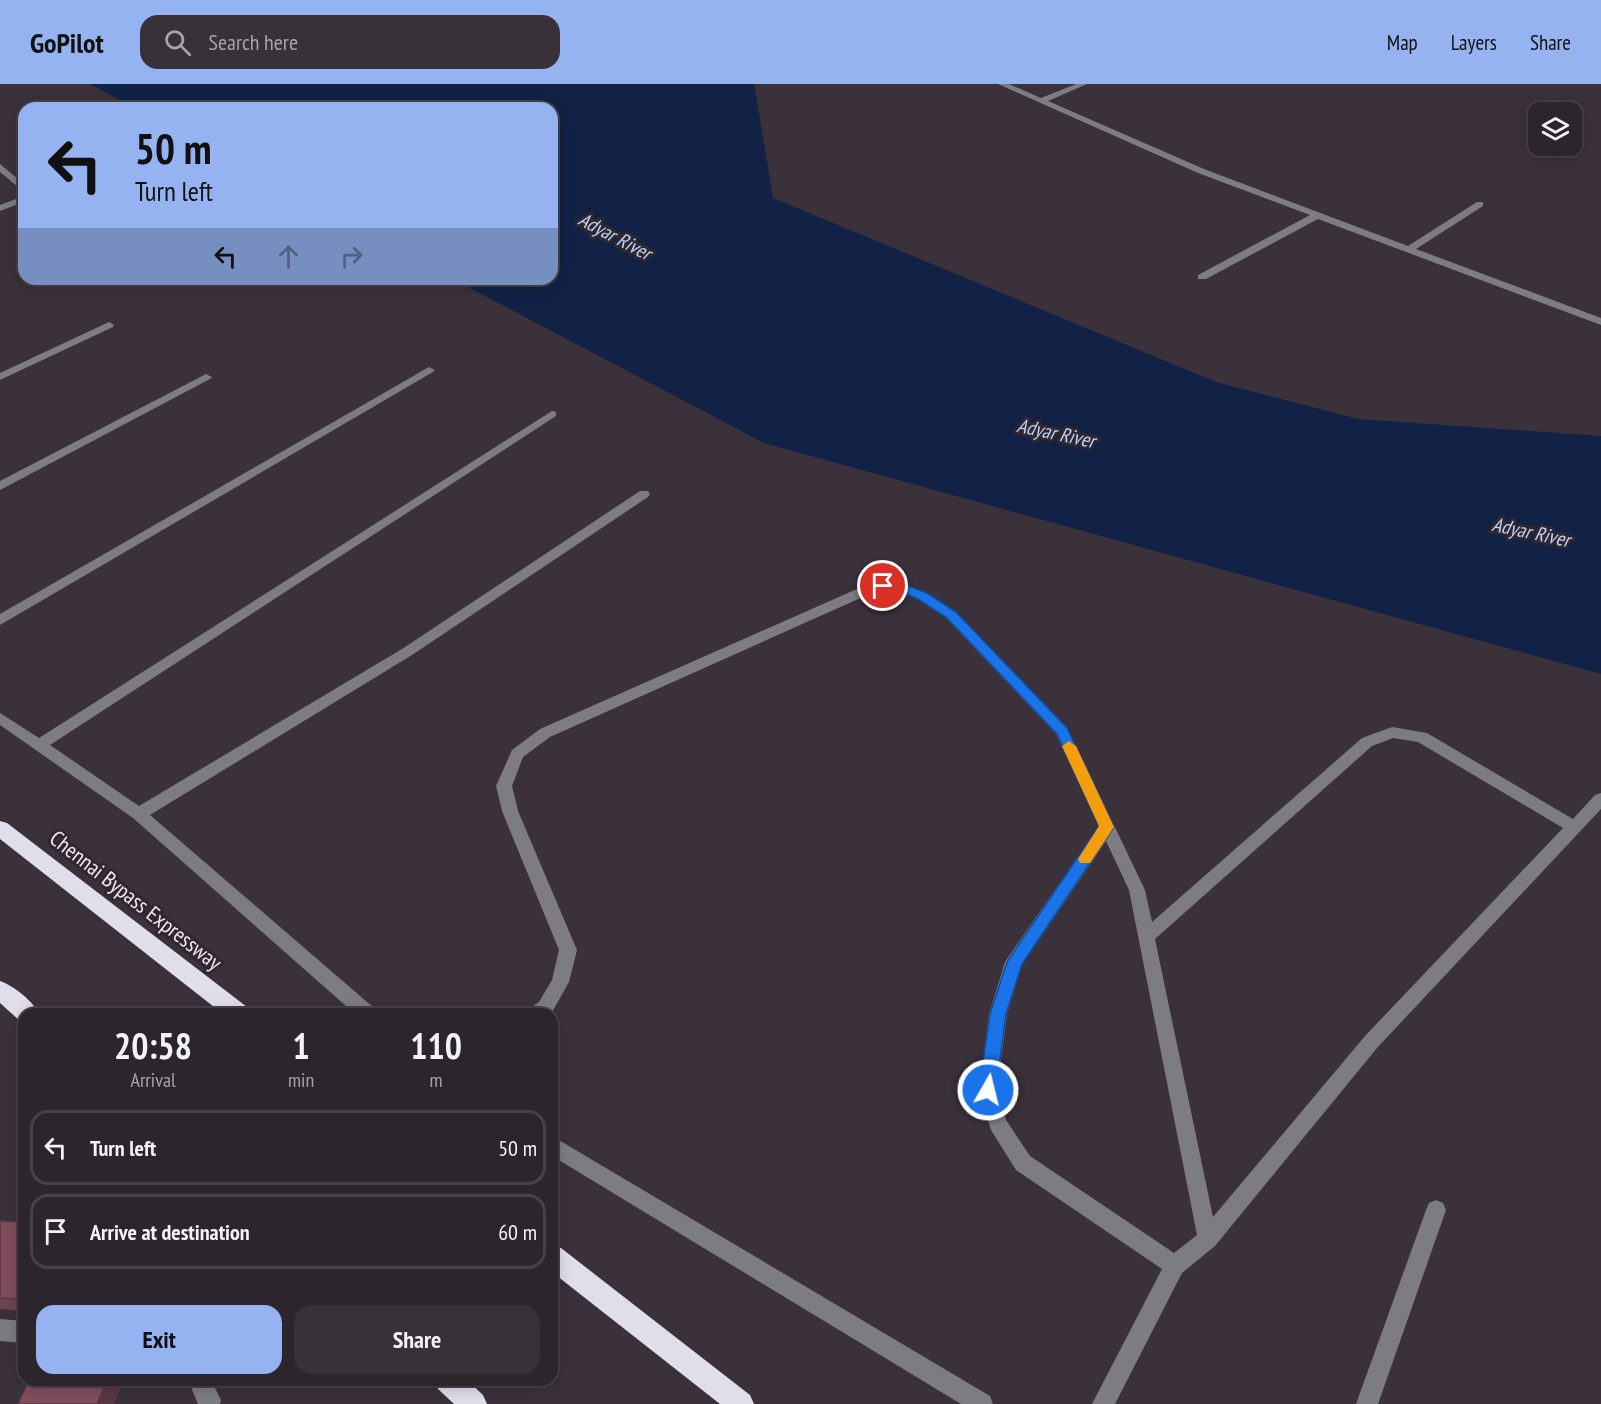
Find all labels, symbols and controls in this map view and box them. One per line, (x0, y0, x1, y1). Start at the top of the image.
search box (140, 15, 560, 69)
text: GoPilot (30, 24, 104, 61)
icon: search (161, 26, 194, 59)
text: Search here (209, 28, 298, 56)
text: Map (1387, 29, 1418, 56)
text: Layers (1451, 29, 1497, 56)
text: Share (1530, 29, 1571, 56)
map controls (1528, 102, 1582, 156)
button: layers (1528, 102, 1582, 156)
text: 50 m (135, 121, 212, 176)
icon: left (36, 126, 114, 204)
text: Turn left (135, 174, 213, 208)
water label: Adyar River (574, 206, 658, 267)
icon: left (209, 240, 242, 273)
icon: ahead (272, 240, 305, 273)
icon: right (335, 240, 368, 273)
water label: Adyar River (1015, 412, 1100, 454)
water label: Adyar River (1490, 511, 1575, 553)
pin (857, 560, 908, 611)
icon: arrive (866, 569, 899, 602)
street label: Chennai Bypass Expressway (44, 824, 228, 976)
text: 20:58 (114, 1022, 192, 1069)
text: 1 (292, 1022, 310, 1069)
text: 110 (410, 1022, 462, 1069)
position arrow (956, 1058, 1020, 1122)
text: Arrival (130, 1067, 176, 1093)
text: min (288, 1067, 314, 1093)
text: m (430, 1067, 443, 1093)
icon: left (39, 1131, 72, 1164)
text: Turn left (90, 1134, 156, 1162)
text: 50 m (498, 1134, 537, 1162)
icon: arrive (39, 1215, 72, 1248)
text: Arrive at destination (90, 1218, 250, 1246)
text: 60 m (498, 1218, 537, 1246)
button: Exit (36, 1305, 282, 1374)
button: Share (294, 1305, 540, 1374)

